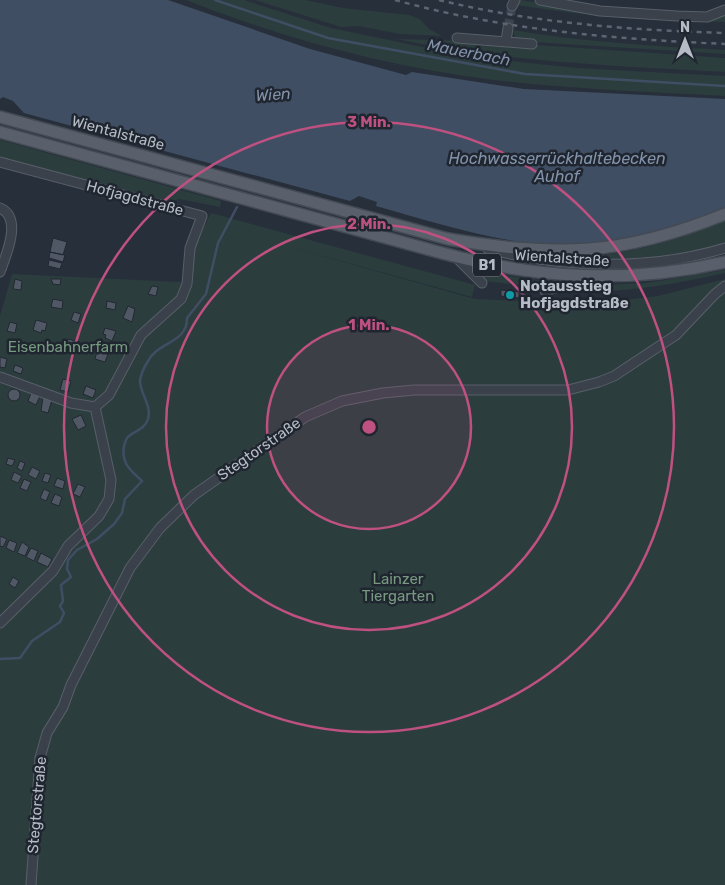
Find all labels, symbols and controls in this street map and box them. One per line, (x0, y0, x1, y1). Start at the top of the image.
north arrow (660, 15, 710, 65)
text: N (680, 19, 690, 36)
water label: Mauerbach (426, 35, 512, 70)
water label: Wien (255, 84, 291, 105)
street label: Wientalstraße (70, 112, 166, 154)
text: 3 Min. (347, 113, 391, 131)
water label: Hochwasserrückhaltebecken Auhof (448, 149, 666, 186)
street label: Hofjagdstraße (85, 176, 185, 220)
text: 2 Min. (347, 215, 391, 233)
street label: Wientalstraße (514, 246, 610, 270)
road number: B1 (473, 254, 501, 276)
place label: Notausstieg Hofjagdstraße (520, 277, 629, 312)
marker: Notausstieg Hofjagdstraße (504, 289, 516, 301)
text: 1 Min. (348, 316, 390, 334)
park label: Eisenbahnerfarm (8, 338, 128, 356)
street label: Stegtorstraße (214, 414, 304, 484)
centre of rings (360, 418, 378, 436)
park label: Lainzer Tiergarten (362, 570, 434, 605)
street label: Stegtorstraße (24, 756, 50, 854)

